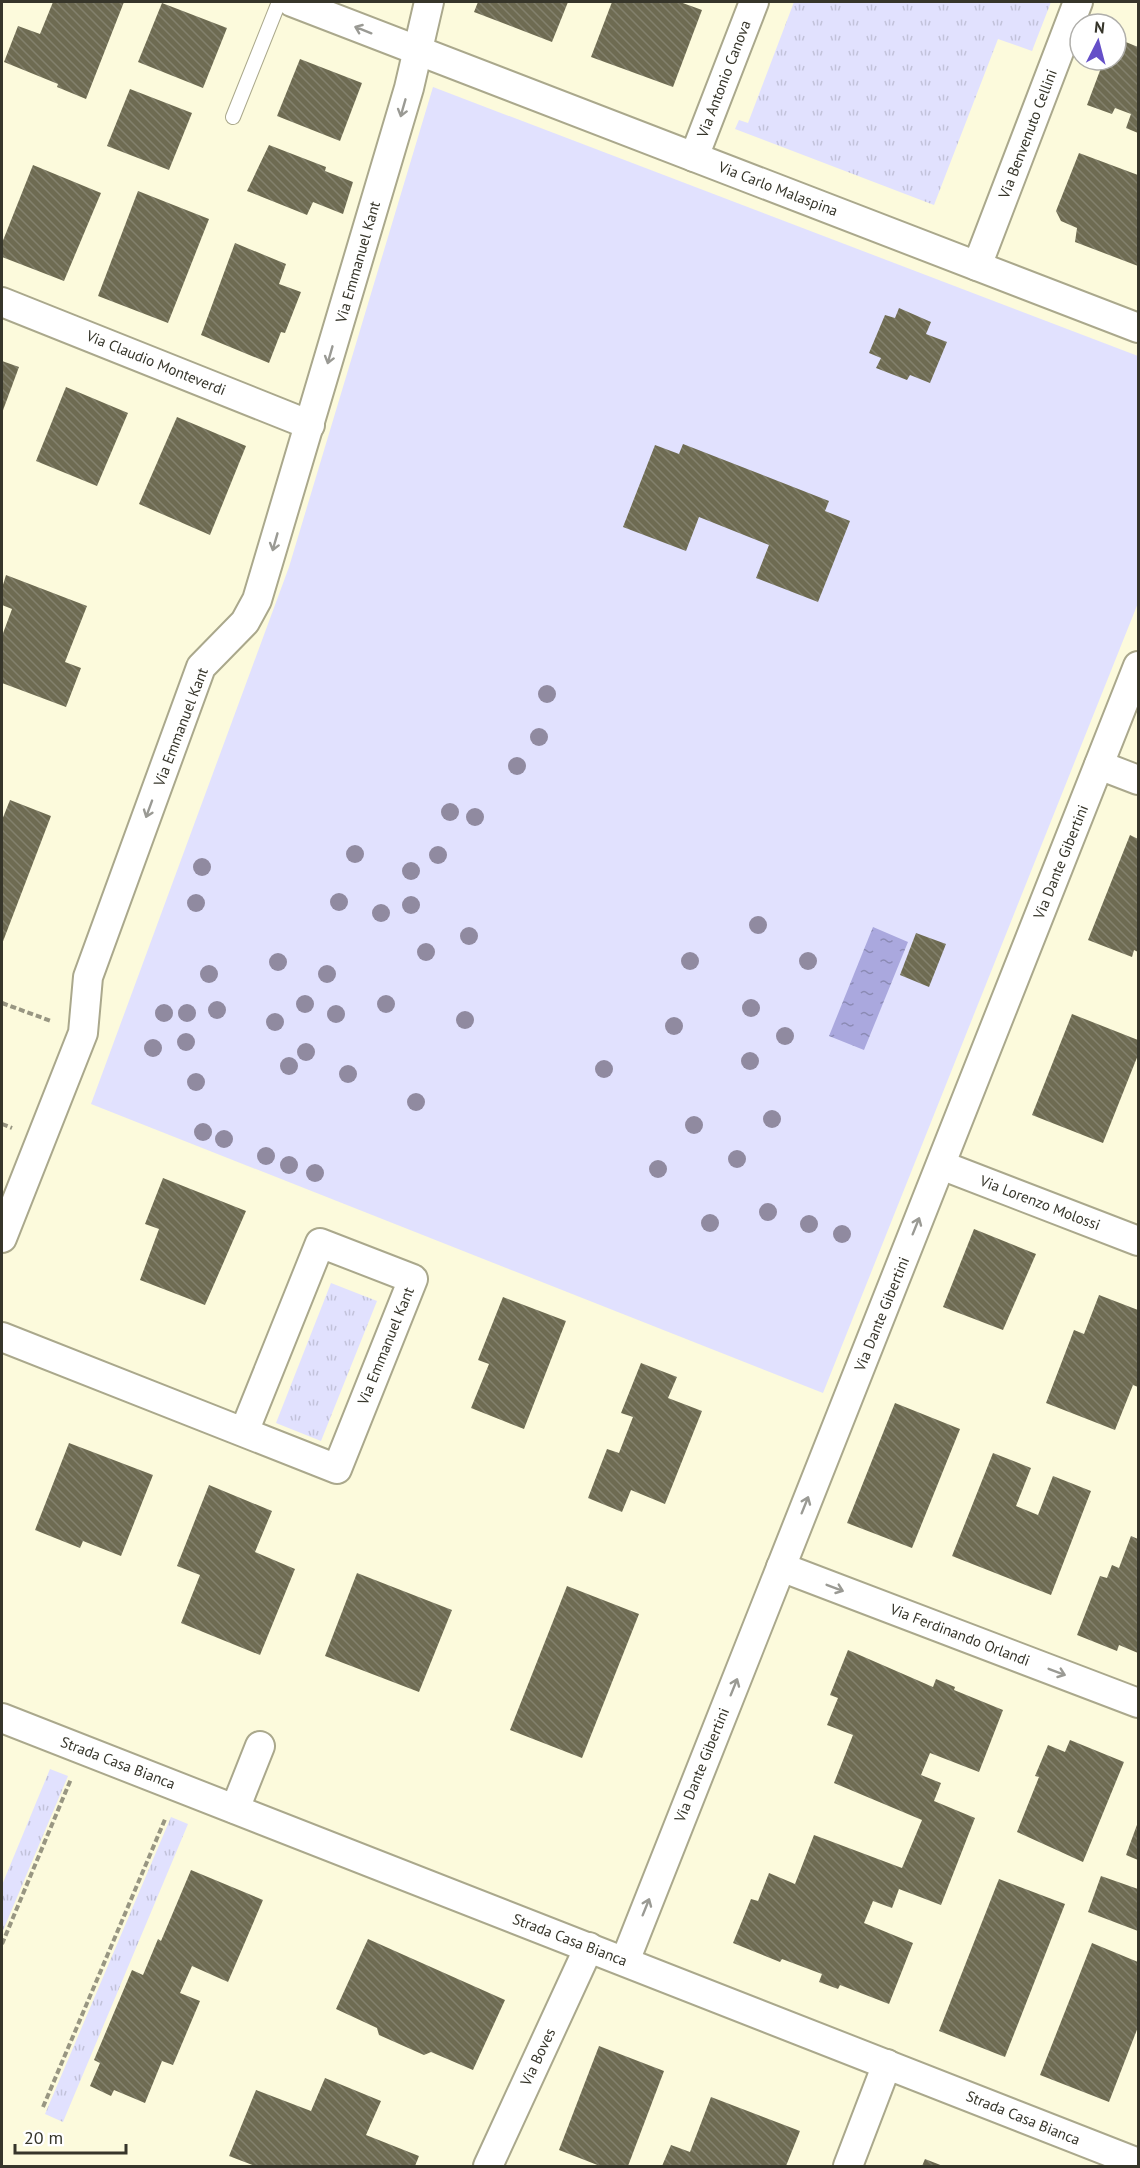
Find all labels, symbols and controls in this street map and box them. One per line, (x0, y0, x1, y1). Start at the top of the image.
north arrow (1068, 12, 1128, 72)
street label: Via Antonio Canova (692, 17, 755, 141)
text: N (1093, 17, 1106, 38)
one-way arrow (355, 23, 373, 34)
street label: Via Benvenuto Cellini (994, 66, 1061, 202)
one-way arrow (397, 98, 408, 117)
street label: Via Carlo Malaspina (715, 157, 841, 220)
street label: Via Emmanuel Kant (331, 199, 384, 326)
street label: Via Claudio Monteverdi (83, 325, 229, 399)
one-way arrow (324, 345, 335, 364)
one-way arrow (269, 532, 280, 551)
street label: Via Emmanuel Kant (149, 665, 212, 790)
one-way arrow (143, 799, 154, 818)
street label: Via Dante Gibertini (1029, 802, 1092, 923)
street label: Via Lorenzo Molossi (976, 1170, 1103, 1234)
one-way arrow (911, 1218, 922, 1236)
street label: Via Dante Gibertini (850, 1254, 913, 1375)
street label: Via Emmanuel Kant (353, 1284, 418, 1409)
one-way arrow (800, 1496, 811, 1515)
one-way arrow (826, 1583, 844, 1594)
street label: Via Ferdinando Orlandi (887, 1599, 1033, 1670)
one-way arrow (1047, 1667, 1066, 1678)
one-way arrow (729, 1678, 740, 1696)
street label: Via Dante Gibertini (670, 1705, 733, 1826)
street label: Strada Casa Bianca (58, 1732, 178, 1793)
one-way arrow (641, 1898, 652, 1917)
street label: Strada Casa Bianca (510, 1909, 630, 1970)
street label: Via Boves (515, 2025, 559, 2090)
street label: Strada Casa Bianca (963, 2086, 1083, 2149)
scale bar (15, 2117, 126, 2155)
text: 20 m (24, 2126, 63, 2149)

